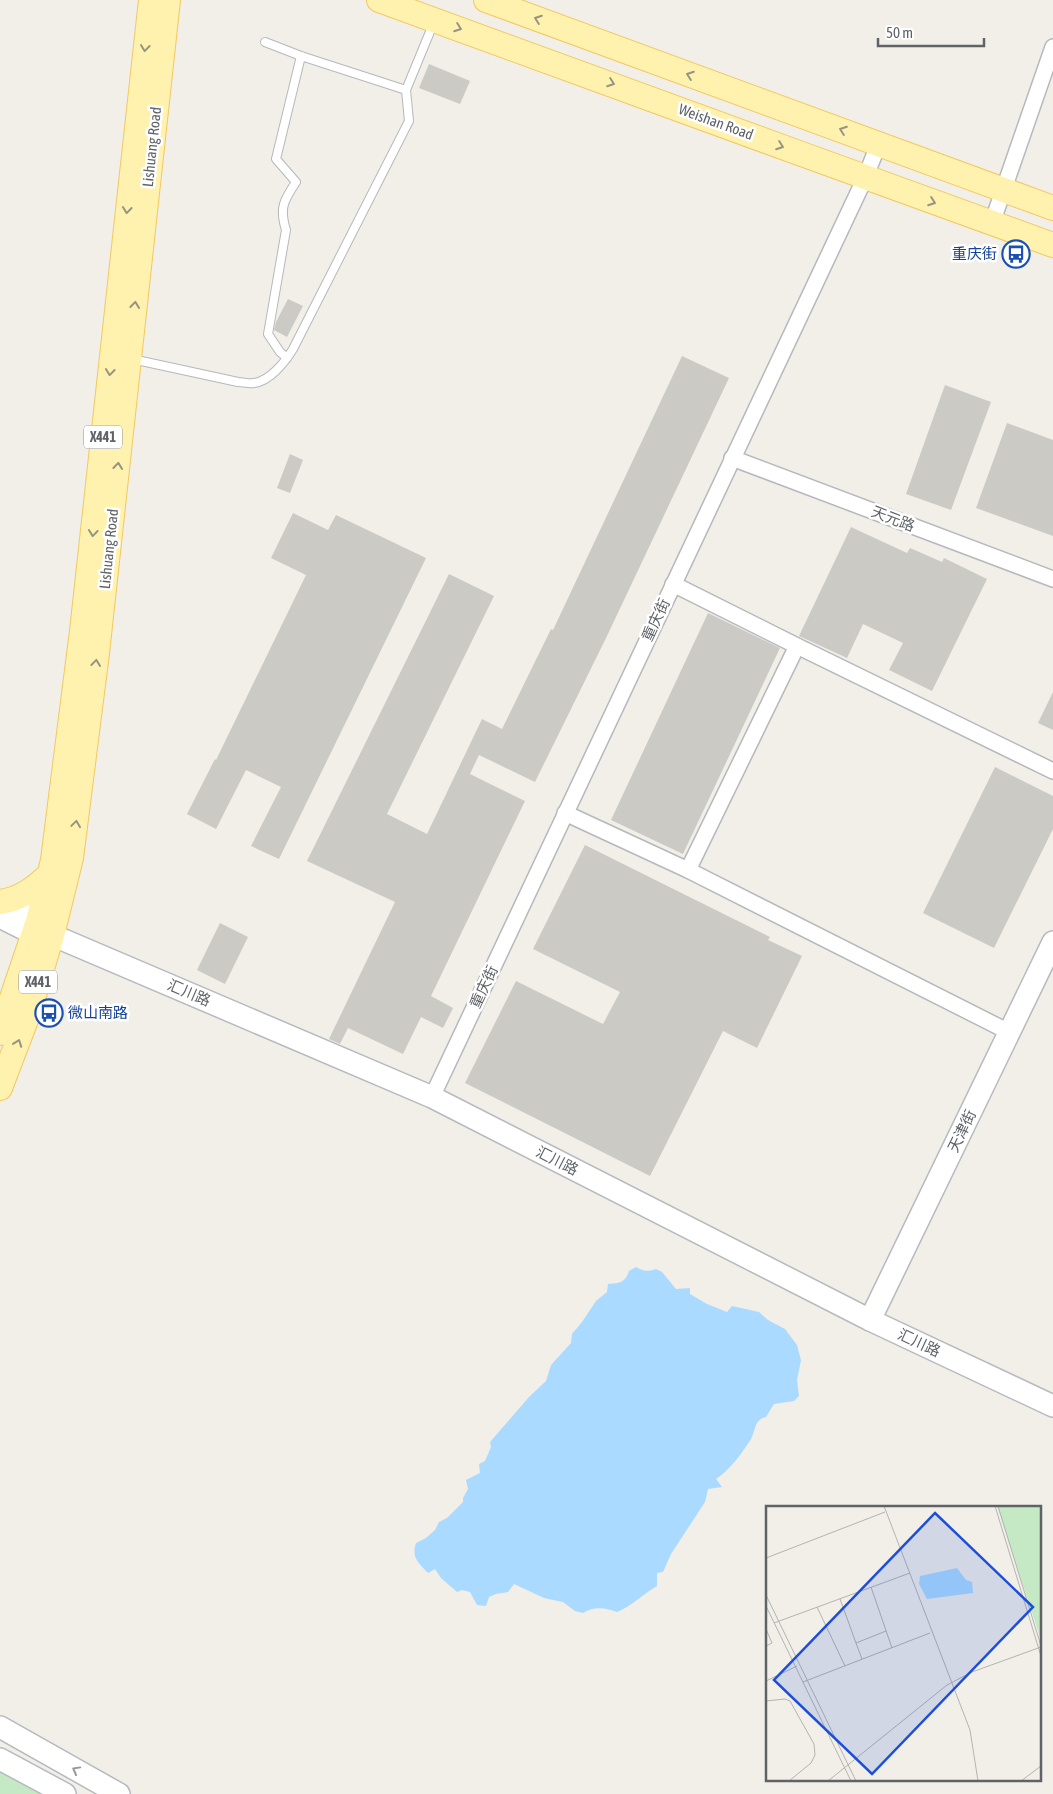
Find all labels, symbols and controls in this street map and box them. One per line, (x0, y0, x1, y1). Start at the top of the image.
one-way arrow (534, 15, 543, 25)
scale bar (878, 15, 984, 47)
one-way arrow (453, 23, 462, 33)
text: 50 m (886, 24, 913, 41)
one-way arrow (140, 45, 151, 53)
one-way arrow (687, 71, 695, 81)
one-way arrow (606, 77, 615, 87)
street label: Weishan Road (677, 100, 756, 143)
street label: Lishuang Road (139, 106, 164, 188)
one-way arrow (839, 126, 848, 136)
one-way arrow (775, 140, 783, 150)
one-way arrow (928, 196, 936, 206)
one-way arrow (122, 206, 133, 214)
bus stop icon: 重庆街 (1001, 239, 1031, 269)
place label: 重庆街 (952, 245, 997, 262)
one-way arrow (130, 301, 141, 309)
one-way arrow (105, 368, 116, 376)
road number: X441 (84, 426, 122, 448)
one-way arrow (112, 462, 123, 470)
street label: 天元路 (869, 503, 917, 535)
street label: Lishuang Road (96, 508, 121, 590)
one-way arrow (88, 529, 99, 537)
street label: 重庆街 (638, 596, 673, 644)
one-way arrow (90, 658, 101, 666)
one-way arrow (70, 820, 81, 828)
street label: 重庆街 (466, 963, 501, 1011)
road number: X441 (19, 970, 57, 994)
street label: 汇川路 (165, 976, 213, 1009)
bus stop icon: 微山南路 (34, 998, 64, 1028)
place label: 微山南路 (68, 1004, 128, 1021)
one-way arrow (12, 1039, 22, 1048)
street label: 天津街 (944, 1107, 979, 1155)
street label: 汇川路 (533, 1143, 581, 1178)
street label: 汇川路 (895, 1325, 943, 1360)
inset map (766, 1506, 1040, 1782)
one-way arrow (72, 1766, 81, 1776)

